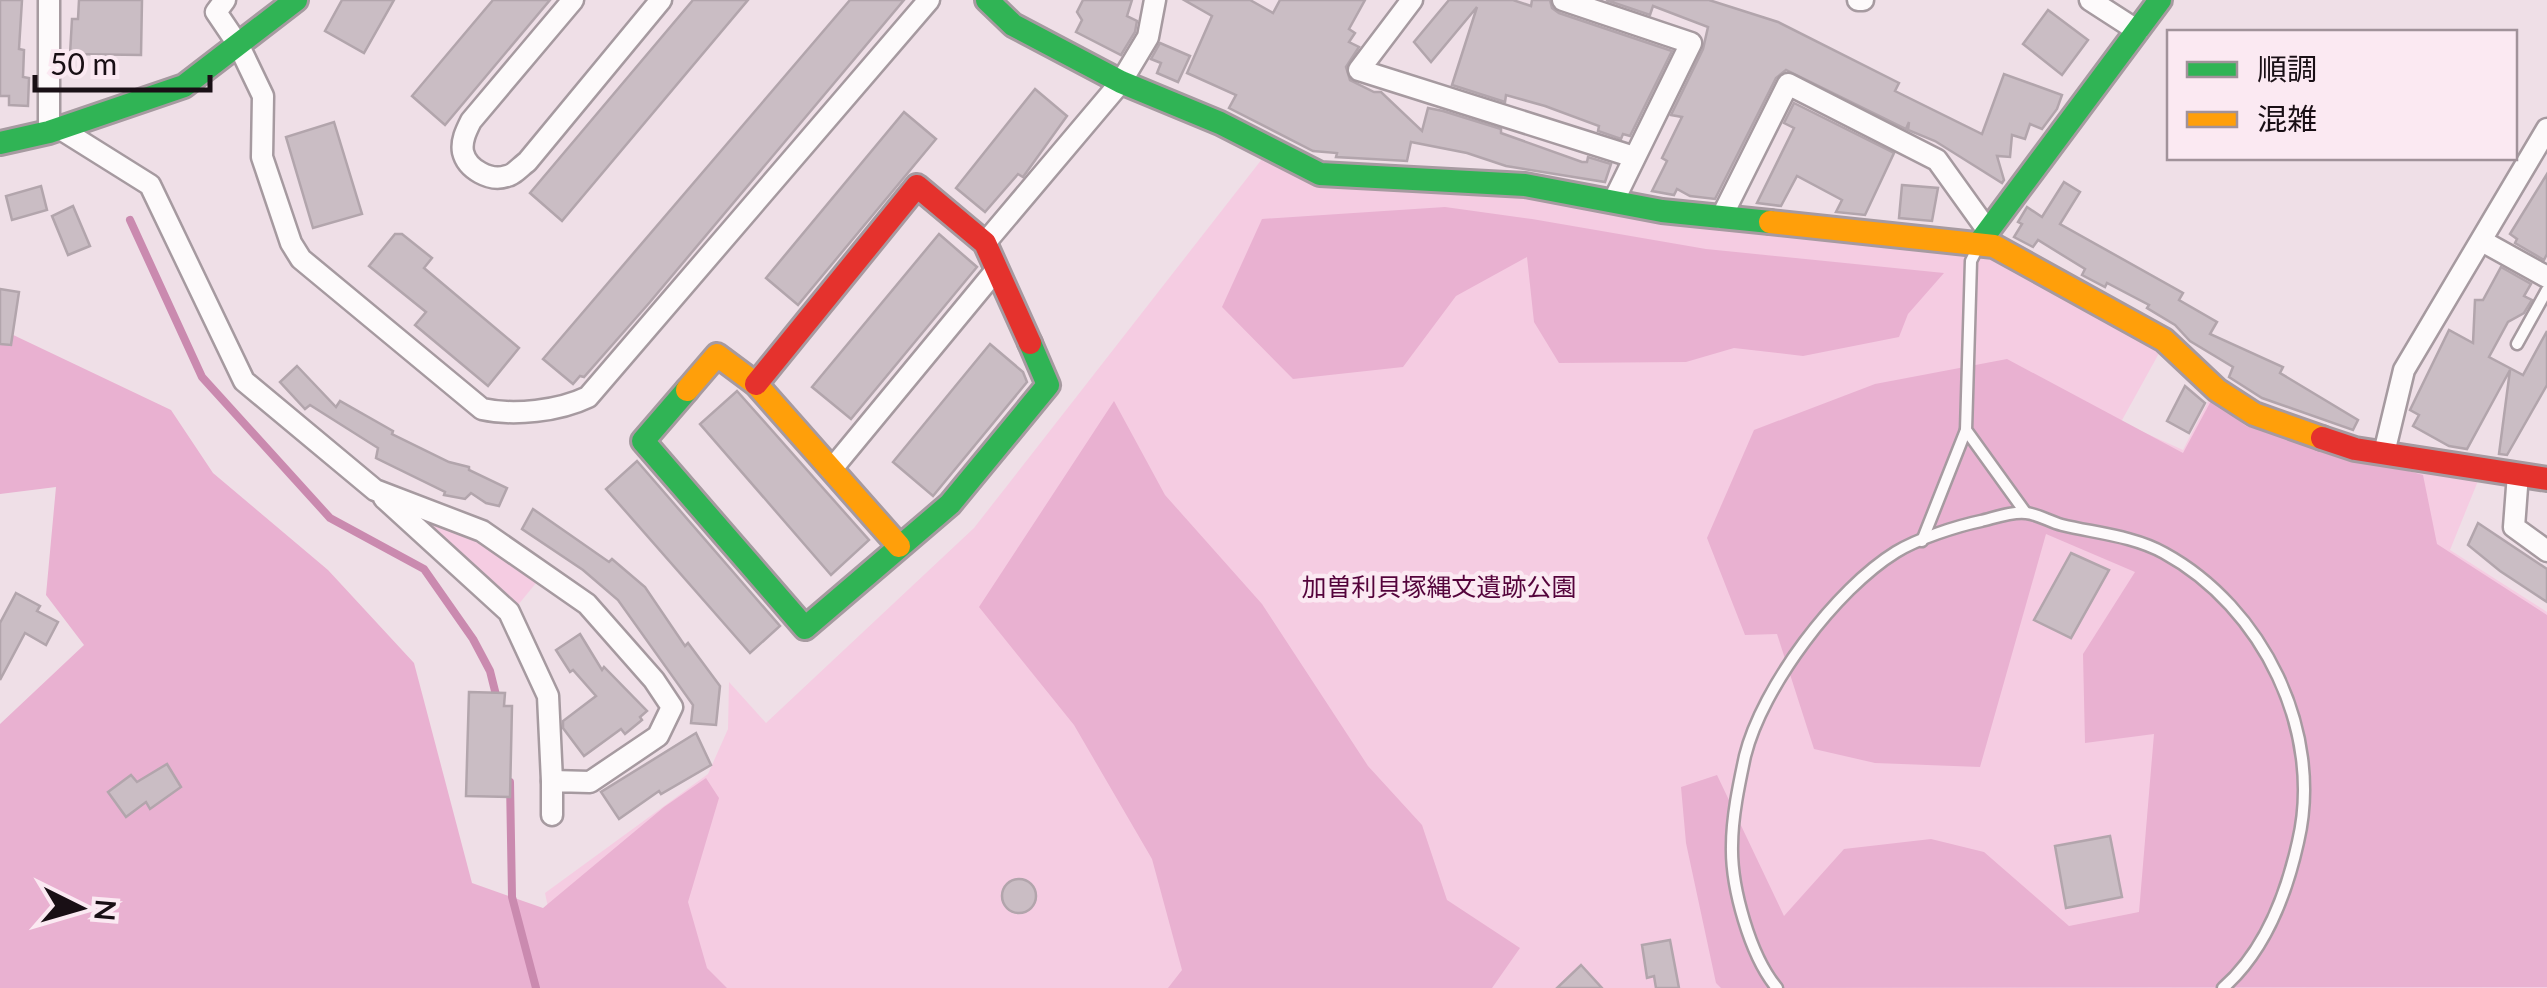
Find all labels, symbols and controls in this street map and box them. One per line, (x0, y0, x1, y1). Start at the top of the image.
scale bar (35, 30, 210, 92)
legend (2167, 30, 2517, 160)
text: 50 m (50, 45, 117, 81)
text: 順調 (2257, 50, 2317, 86)
text: 混雑 (2257, 100, 2317, 136)
park label: 加曽利貝塚縄文遺跡公園 (1301, 571, 1577, 601)
north arrow (30, 858, 130, 958)
text: N (88, 898, 124, 922)

